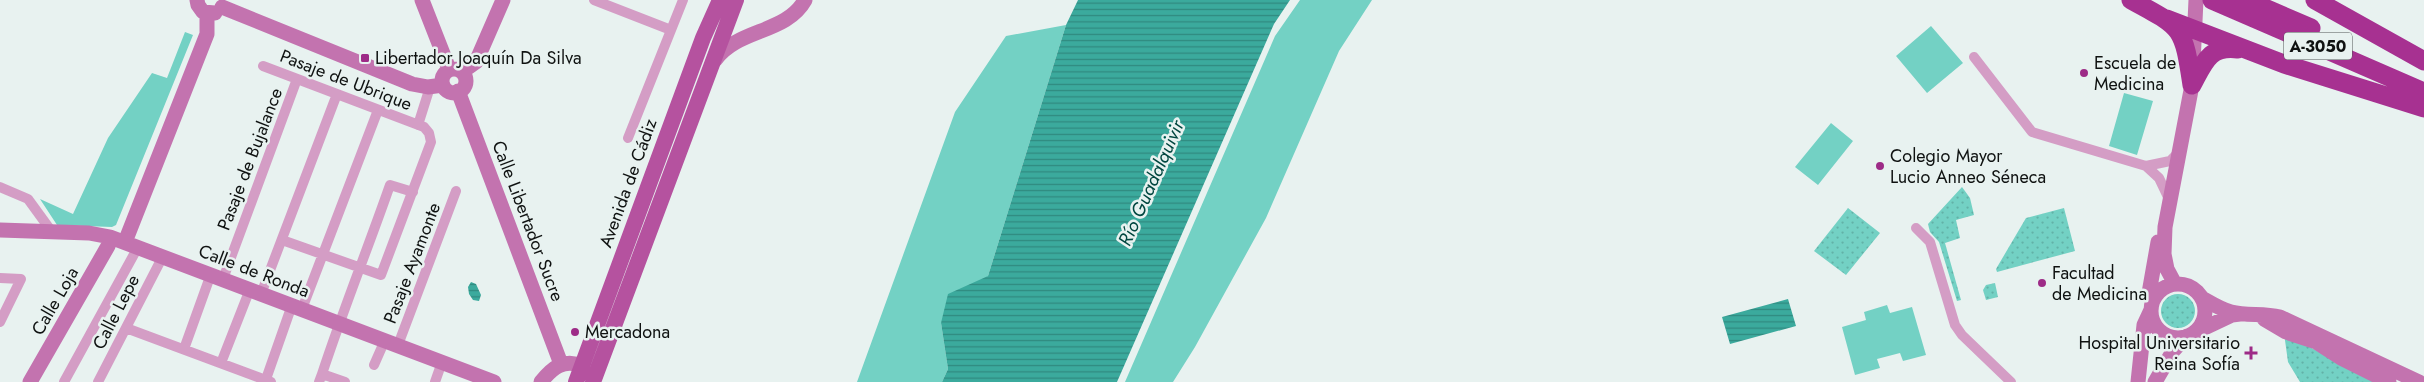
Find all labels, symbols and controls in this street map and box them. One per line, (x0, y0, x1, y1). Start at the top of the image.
road number: A-3050 (2284, 32, 2352, 59)
street label: Pasaje de Ubrique (276, 43, 416, 117)
place label: Libertador Joaquín Da Silva (375, 45, 582, 71)
place label: Escuela de Medicina (2094, 50, 2176, 97)
marker: Libertador Joaquín Da Silva (359, 52, 371, 64)
marker: Escuela de Medicina (2078, 67, 2090, 79)
street label: Pasaje de Bujalance (211, 84, 289, 234)
street label: Avenida de Cádiz (593, 114, 664, 251)
water label: Río Guadalquivir (1111, 114, 1191, 250)
street label: Calle Libertador Sucre (485, 137, 571, 305)
place label: Colegio Mayor Lucio Anneo Séneca (1890, 143, 2046, 190)
marker: Colegio Mayor Lucio Anneo Séneca (1874, 160, 1886, 172)
street label: Pasaje Ayamonte (377, 199, 447, 327)
street label: Calle de Ronda (195, 238, 313, 304)
place label: Facultad de Medicina (2052, 260, 2147, 307)
street label: Calle Loja (25, 262, 85, 340)
street label: Calle Lepe (86, 270, 146, 354)
marker: Facultad de Medicina (2036, 277, 2048, 289)
place label: Mercadona (585, 319, 670, 345)
marker: Mercadona (569, 326, 581, 338)
place label: Hospital Universitario Reina Sofía (2079, 330, 2240, 377)
marker: Hospital Universitario Reina Sofía (2244, 346, 2258, 360)

